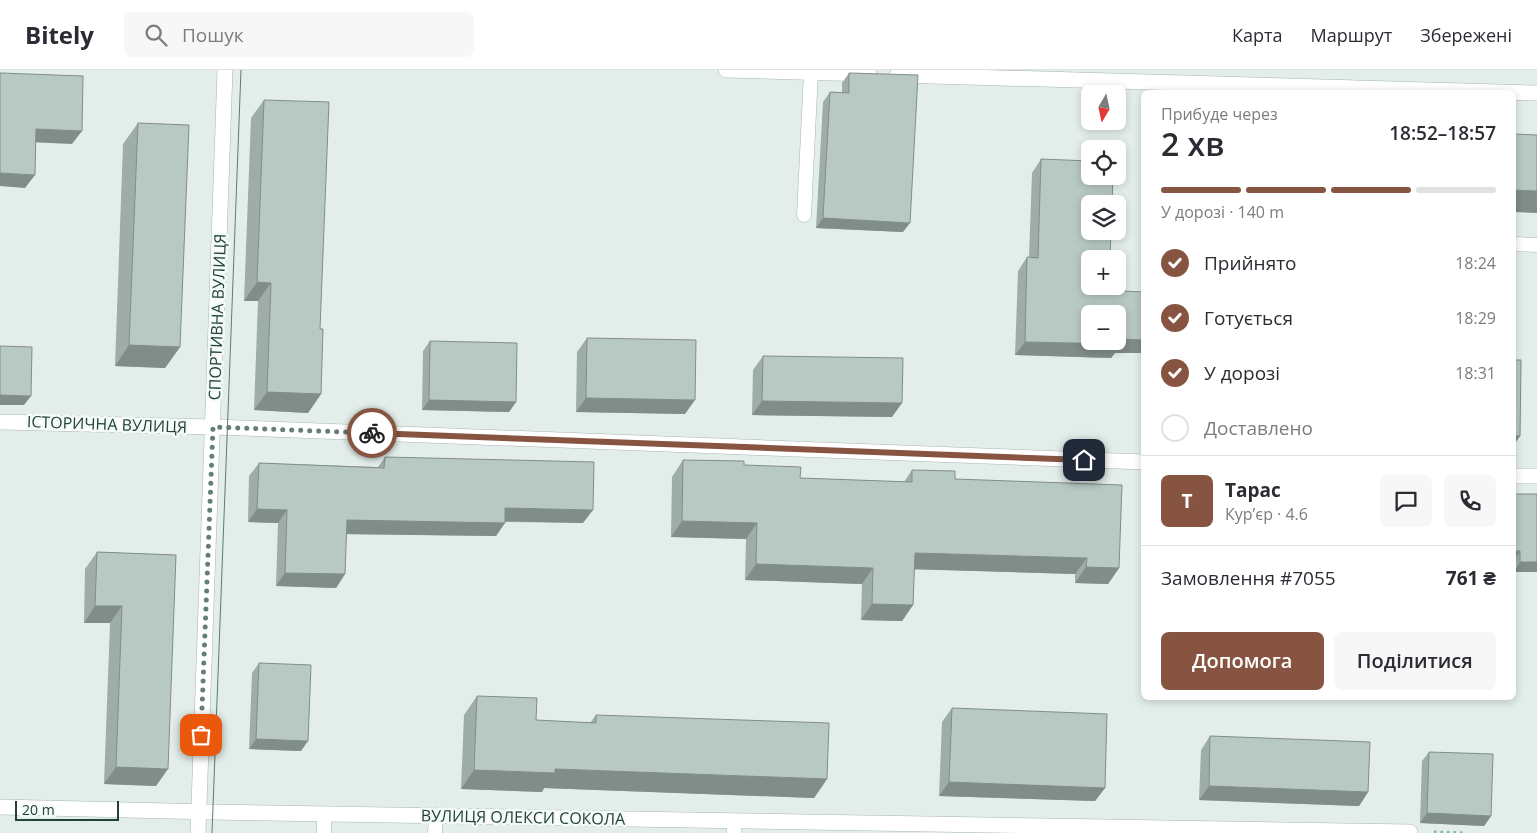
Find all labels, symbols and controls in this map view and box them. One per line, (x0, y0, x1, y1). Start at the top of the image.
search box (124, 12, 474, 57)
text: Bitely (25, 18, 94, 51)
icon: search (142, 21, 170, 49)
text: Пошук (182, 22, 244, 48)
text: Карта (1232, 23, 1283, 47)
text: Маршрут (1311, 23, 1392, 47)
text: Збережені (1420, 23, 1512, 47)
north arrow (1081, 85, 1126, 130)
map controls (1081, 85, 1126, 350)
text: Прибуде через (1161, 103, 1278, 125)
text: 18:52–18:57 (1389, 120, 1496, 146)
text: 2 хв (1161, 122, 1224, 165)
button: locate (1081, 140, 1126, 185)
button: layers (1081, 195, 1126, 240)
text: У дорозі · 140 m (1161, 201, 1284, 223)
street label: СПОРТИВНА ВУЛИЦЯ (203, 233, 231, 401)
icon: check (1161, 249, 1189, 277)
button: + (1081, 250, 1126, 295)
text: Прийнято (1204, 250, 1297, 276)
text: 18:24 (1455, 252, 1496, 274)
icon: check (1161, 304, 1189, 332)
button: − (1081, 305, 1126, 350)
text: Готується (1204, 305, 1293, 331)
text: 18:29 (1455, 307, 1496, 329)
icon: check (1161, 359, 1189, 387)
text: У дорозі (1204, 360, 1280, 386)
text: 18:31 (1455, 362, 1496, 384)
courier (347, 408, 397, 458)
street label: ІСТОРИЧНА ВУЛИЦЯ (27, 410, 187, 438)
text: Доставлено (1204, 415, 1313, 441)
icon: bike (358, 419, 386, 447)
pin (1063, 439, 1105, 481)
icon: home (1070, 446, 1098, 474)
button: chat (1380, 475, 1432, 527)
button: phone (1444, 475, 1496, 527)
text: Тарас (1225, 477, 1281, 503)
text: Т (1181, 488, 1193, 514)
text: Кур’єр · 4.6 (1225, 503, 1308, 525)
text: Замовлення #7055 (1161, 565, 1336, 591)
text: 761 ₴ (1446, 565, 1496, 591)
button: Допомога (1161, 632, 1324, 690)
button: Поділитися (1334, 632, 1496, 690)
pin (180, 714, 222, 756)
icon: bag (187, 721, 215, 749)
scale bar (15, 798, 119, 821)
text: 20 m (22, 800, 55, 819)
street label: ВУЛИЦЯ ОЛЕКСИ СОКОЛА (421, 804, 626, 830)

